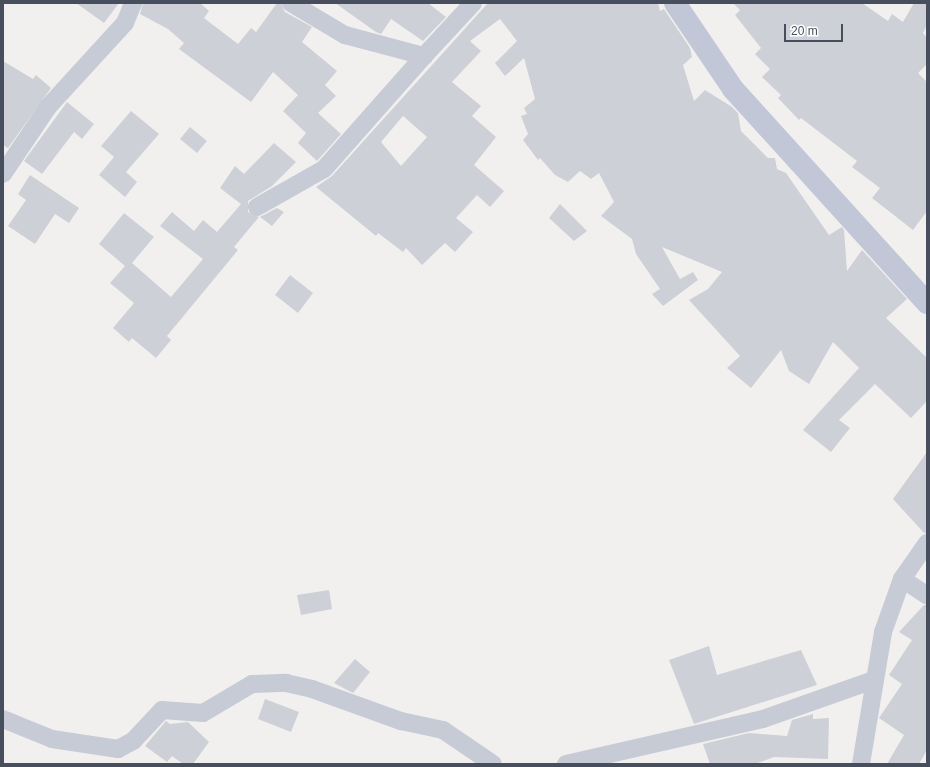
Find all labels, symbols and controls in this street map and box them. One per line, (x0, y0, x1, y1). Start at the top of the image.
scale bar (786, 16, 845, 42)
text: 20 m (791, 24, 818, 38)

